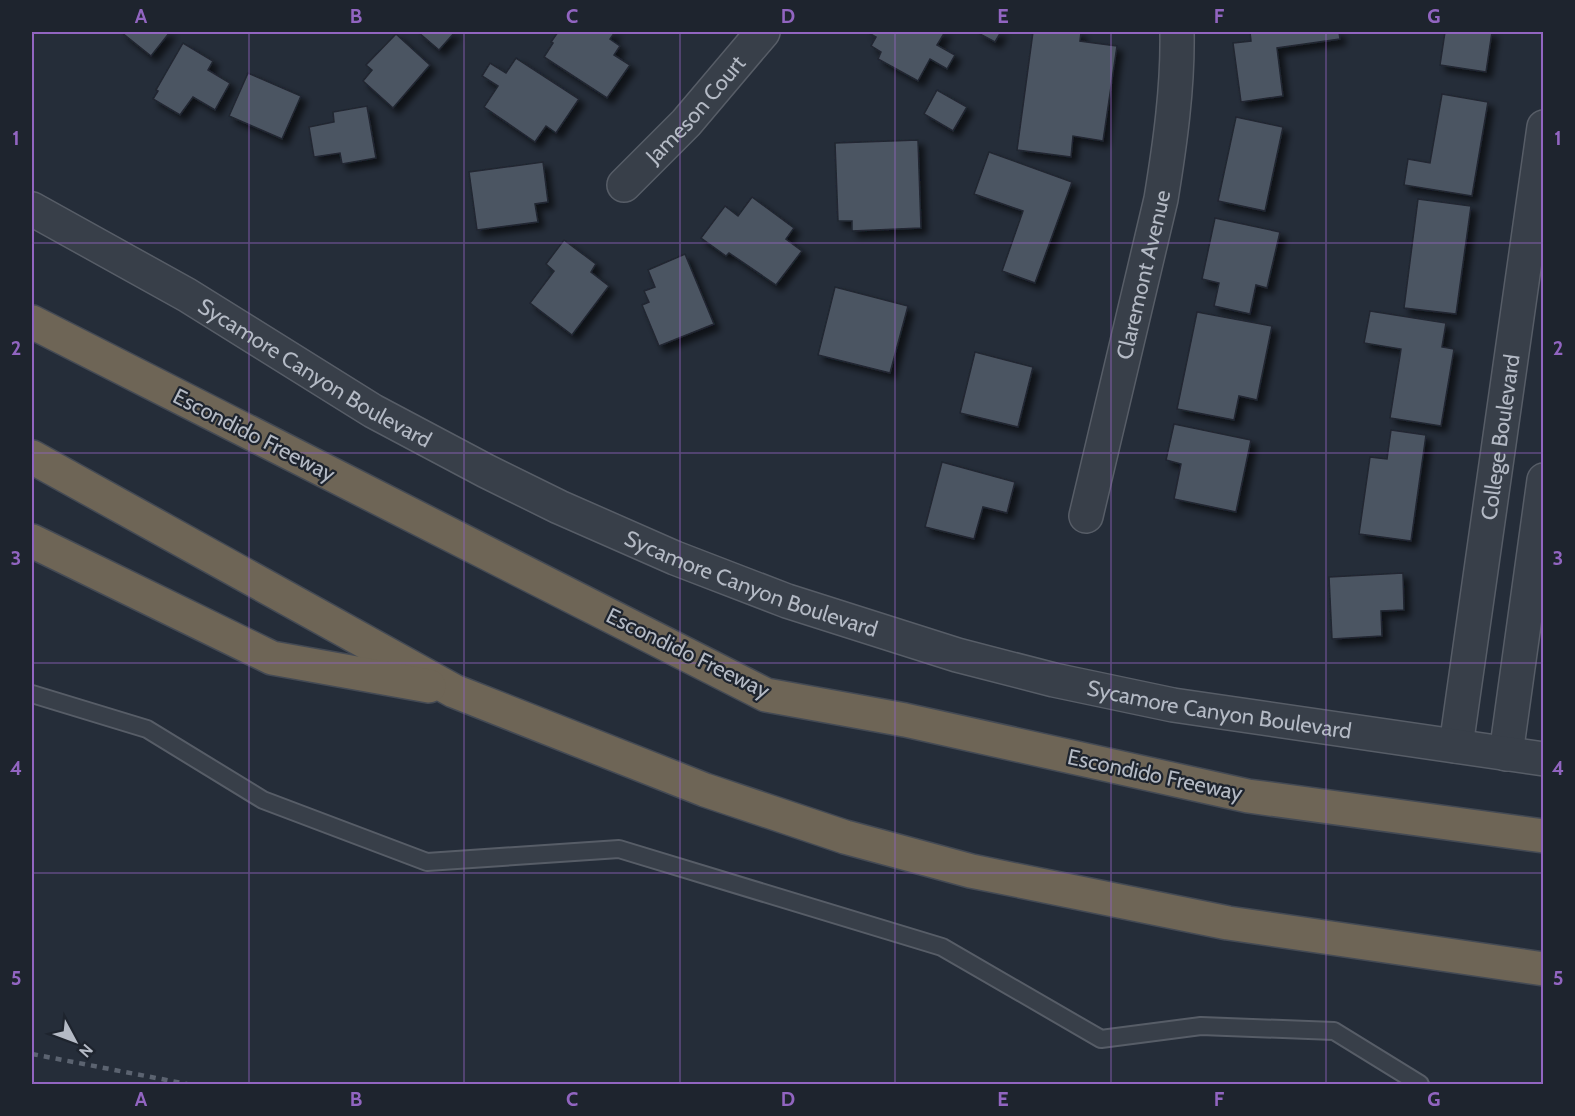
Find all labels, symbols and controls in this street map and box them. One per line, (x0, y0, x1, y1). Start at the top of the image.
text: A (135, 4, 148, 28)
text: B (350, 4, 362, 28)
text: C (566, 4, 578, 28)
text: D (781, 4, 795, 28)
text: E (997, 4, 1009, 28)
text: F (1214, 4, 1225, 28)
text: G (1427, 4, 1441, 28)
street label: Jameson Court (639, 49, 751, 170)
text: 1 (12, 126, 20, 150)
text: 1 (1554, 126, 1562, 150)
street label: Claremont Avenue (1110, 188, 1176, 362)
street label: Sycamore Canyon Boulevard (193, 292, 436, 453)
text: 2 (11, 336, 21, 360)
text: 2 (1553, 336, 1563, 360)
street label: College Boulevard (1475, 352, 1525, 522)
street label: Escondido Freeway (168, 382, 340, 488)
street label: Sycamore Canyon Boulevard (621, 524, 881, 642)
text: 3 (11, 546, 21, 570)
text: 3 (1553, 546, 1563, 570)
street label: Escondido Freeway (602, 602, 774, 704)
street label: Sycamore Canyon Boulevard (1085, 674, 1353, 744)
street label: Escondido Freeway (1065, 743, 1245, 807)
text: 4 (10, 756, 22, 780)
text: 4 (1552, 756, 1564, 780)
text: 5 (11, 966, 21, 990)
text: 5 (1553, 966, 1563, 990)
north arrow (45, 1011, 105, 1071)
text: N (75, 1040, 97, 1061)
text: A (135, 1087, 148, 1111)
text: B (350, 1087, 362, 1111)
text: C (566, 1087, 578, 1111)
text: D (781, 1087, 795, 1111)
text: E (997, 1087, 1009, 1111)
text: F (1214, 1087, 1225, 1111)
text: G (1427, 1087, 1441, 1111)

